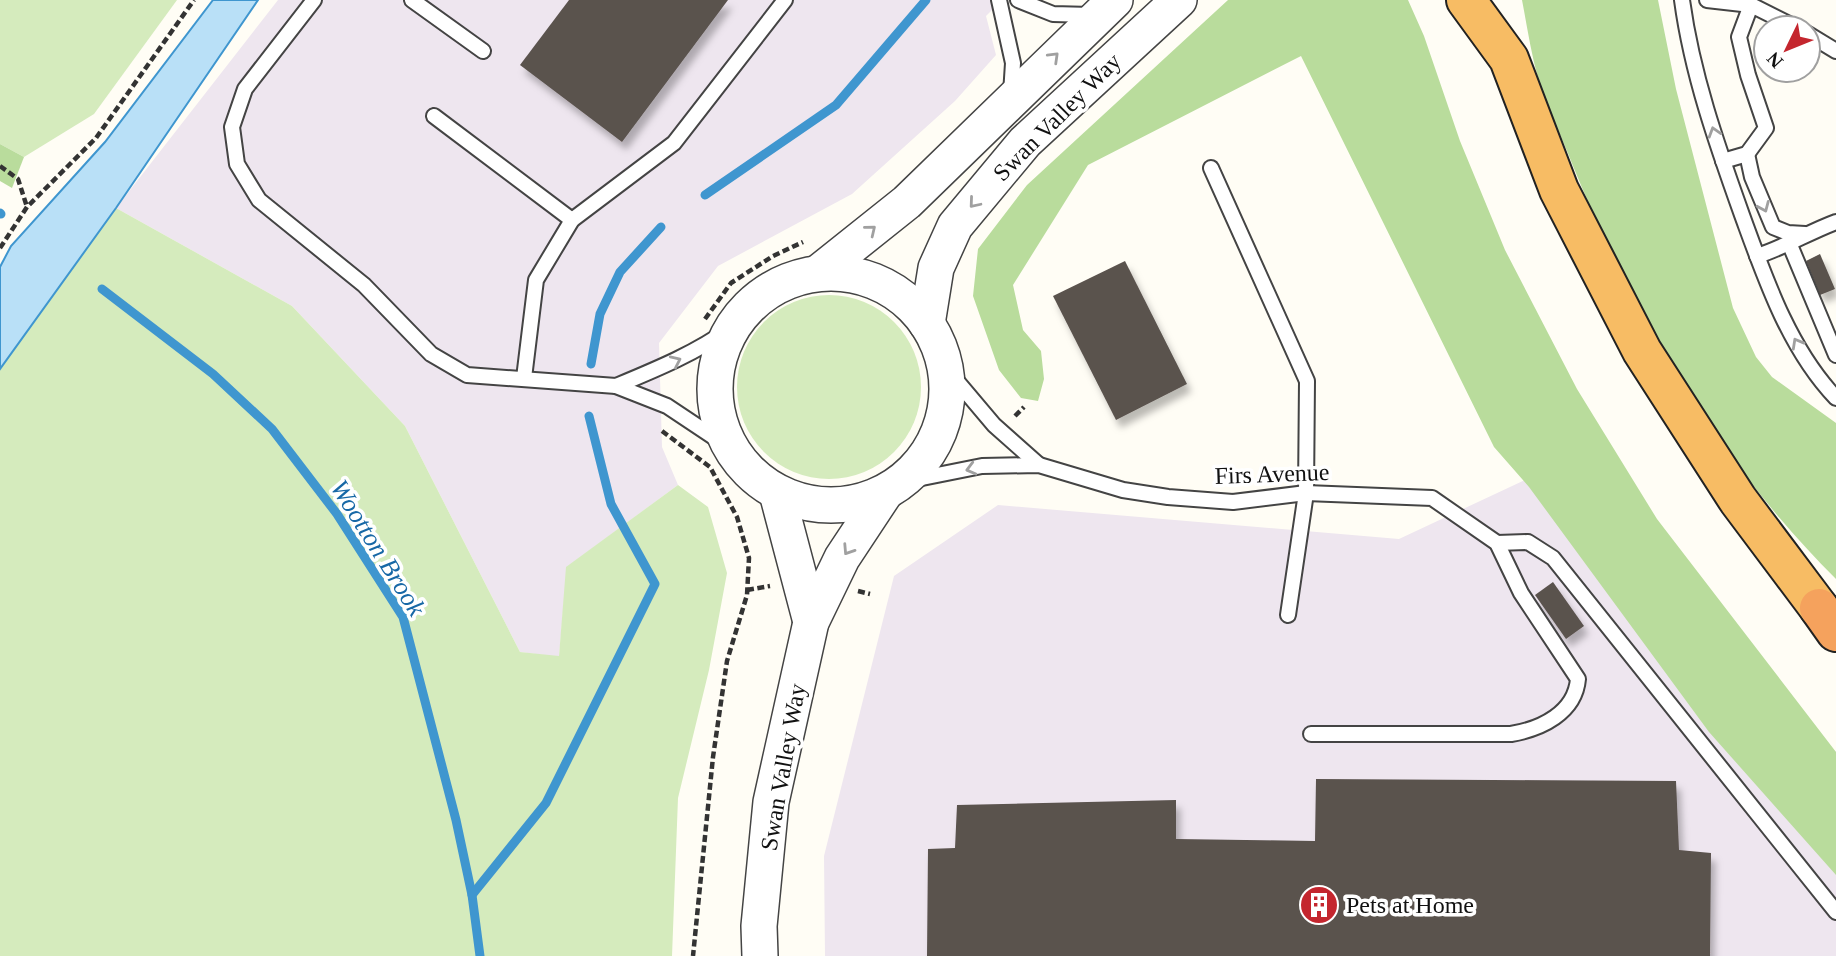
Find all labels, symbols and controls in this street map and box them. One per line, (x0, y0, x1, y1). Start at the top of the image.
north arrow (1752, 14, 1822, 84)
street label: Swan Valley Way (988, 48, 1126, 186)
text: N (1762, 48, 1787, 72)
one-way arrow (1046, 53, 1059, 66)
one-way arrow (1707, 126, 1722, 138)
one-way arrow (970, 194, 982, 207)
one-way arrow (1756, 200, 1770, 212)
one-way arrow (863, 226, 876, 239)
one-way arrow (1792, 338, 1805, 350)
one-way arrow (669, 355, 681, 369)
street label: Firs Avenue (1214, 459, 1330, 489)
one-way arrow (965, 461, 977, 476)
water label: Wootton Brook (325, 475, 432, 622)
one-way arrow (843, 542, 856, 555)
street label: Swan Valley Way (756, 681, 810, 853)
building icon: Pets at Home (1298, 884, 1340, 926)
place label: Pets at Home (1346, 892, 1474, 918)

